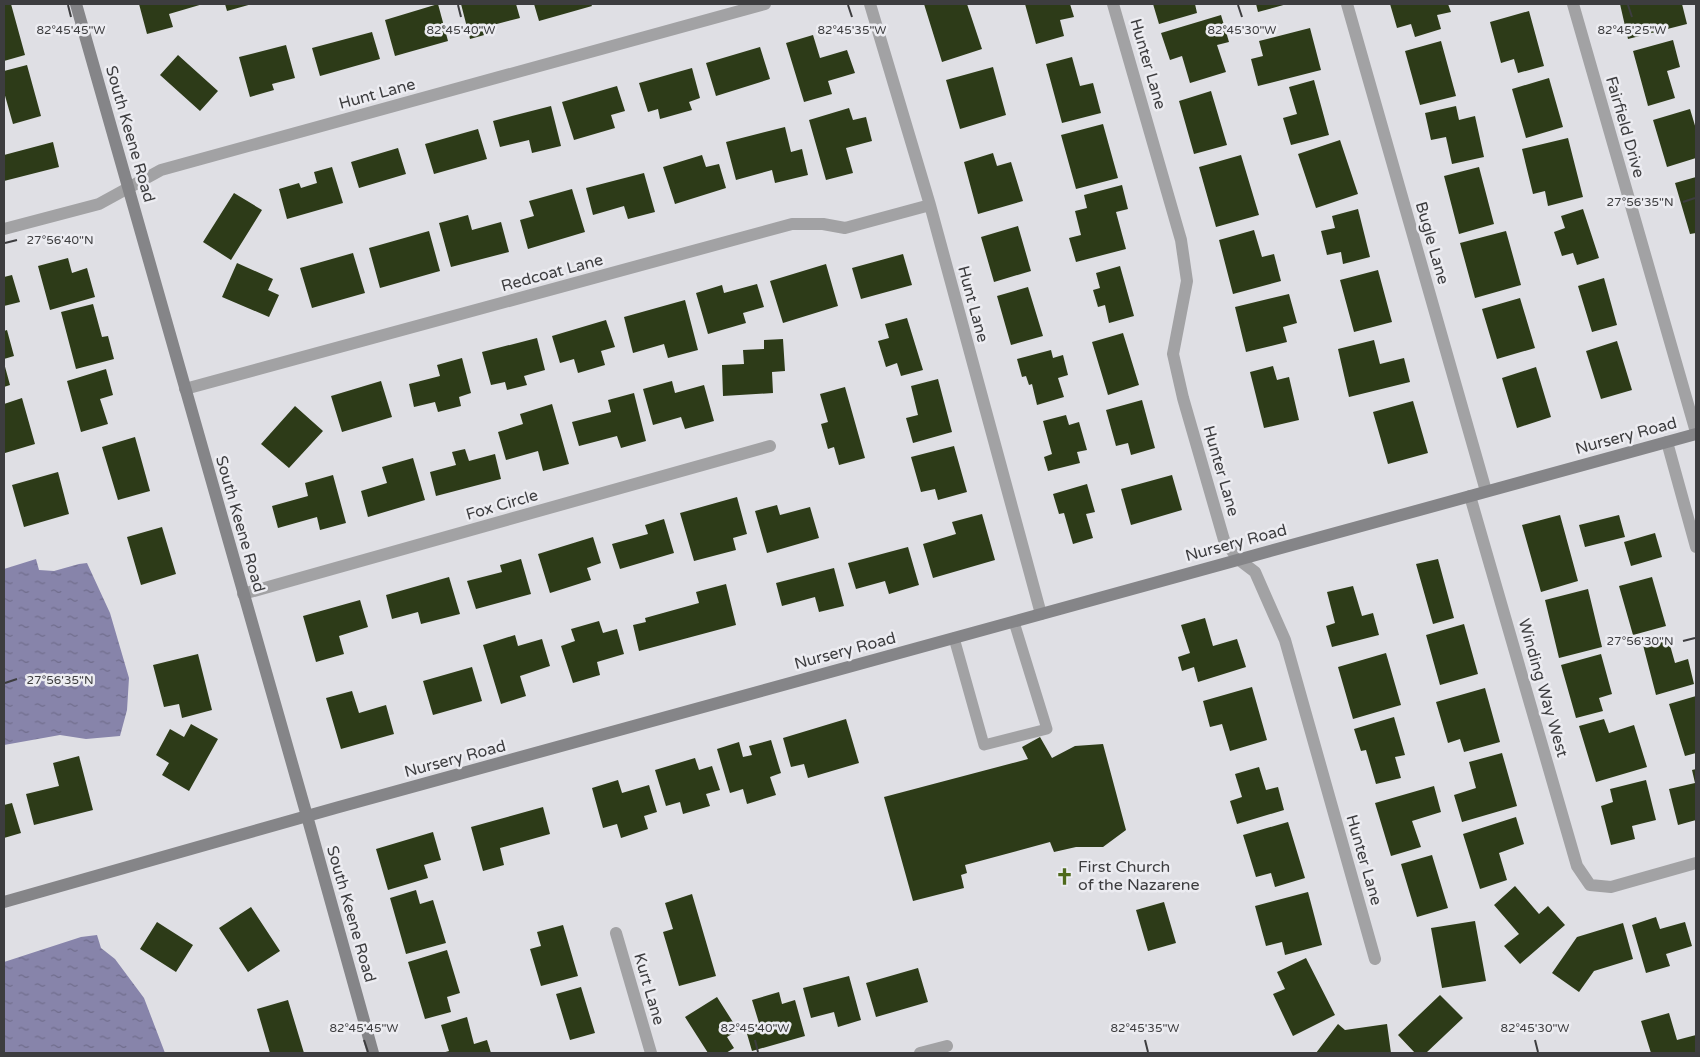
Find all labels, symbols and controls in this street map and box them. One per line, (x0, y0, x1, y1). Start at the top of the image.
street label: Hunter Lane (1125, 16, 1171, 112)
text: 82°45'45"W (36, 23, 106, 37)
text: 82°45'40"W (426, 23, 496, 37)
text: 82°45'35"W (817, 23, 887, 37)
text: 82°45'30"W (1207, 23, 1277, 37)
text: 82°45'25"W (1597, 23, 1667, 37)
street label: South Keene Road (101, 63, 159, 205)
street label: Hunt Lane (337, 74, 417, 114)
street label: Fairfield Drive (1601, 74, 1649, 180)
text: 27°56'35"N (1606, 195, 1674, 209)
street label: Bugle Lane (1411, 199, 1453, 287)
text: 27°56'40"N (26, 233, 94, 247)
street label: Redcoat Lane (499, 250, 605, 296)
street label: Hunt Lane (953, 264, 993, 344)
street label: Nursery Road (1573, 413, 1679, 459)
street label: Hunter Lane (1198, 423, 1244, 519)
street label: South Keene Road (211, 453, 269, 595)
street label: Fox Circle (464, 485, 540, 525)
street label: Nursery Road (1183, 520, 1289, 566)
street label: Winding Way West (1514, 616, 1572, 760)
street label: Nursery Road (792, 628, 898, 674)
text: 27°56'30"N (1606, 634, 1674, 648)
text: 27°56'35"N (26, 673, 94, 687)
street label: Nursery Road (402, 736, 508, 782)
street label: Hunter Lane (1341, 812, 1387, 908)
street label: South Keene Road (322, 843, 380, 985)
place label: First Church of the Nazarene (1078, 857, 1200, 895)
church icon: First Church of the Nazarene (1054, 866, 1074, 886)
street label: Kurt Lane (629, 951, 669, 1027)
text: 82°45'45"W (329, 1021, 399, 1035)
text: 82°45'40"W (720, 1021, 790, 1035)
text: 82°45'35"W (1110, 1021, 1180, 1035)
text: 82°45'30"W (1500, 1021, 1570, 1035)

